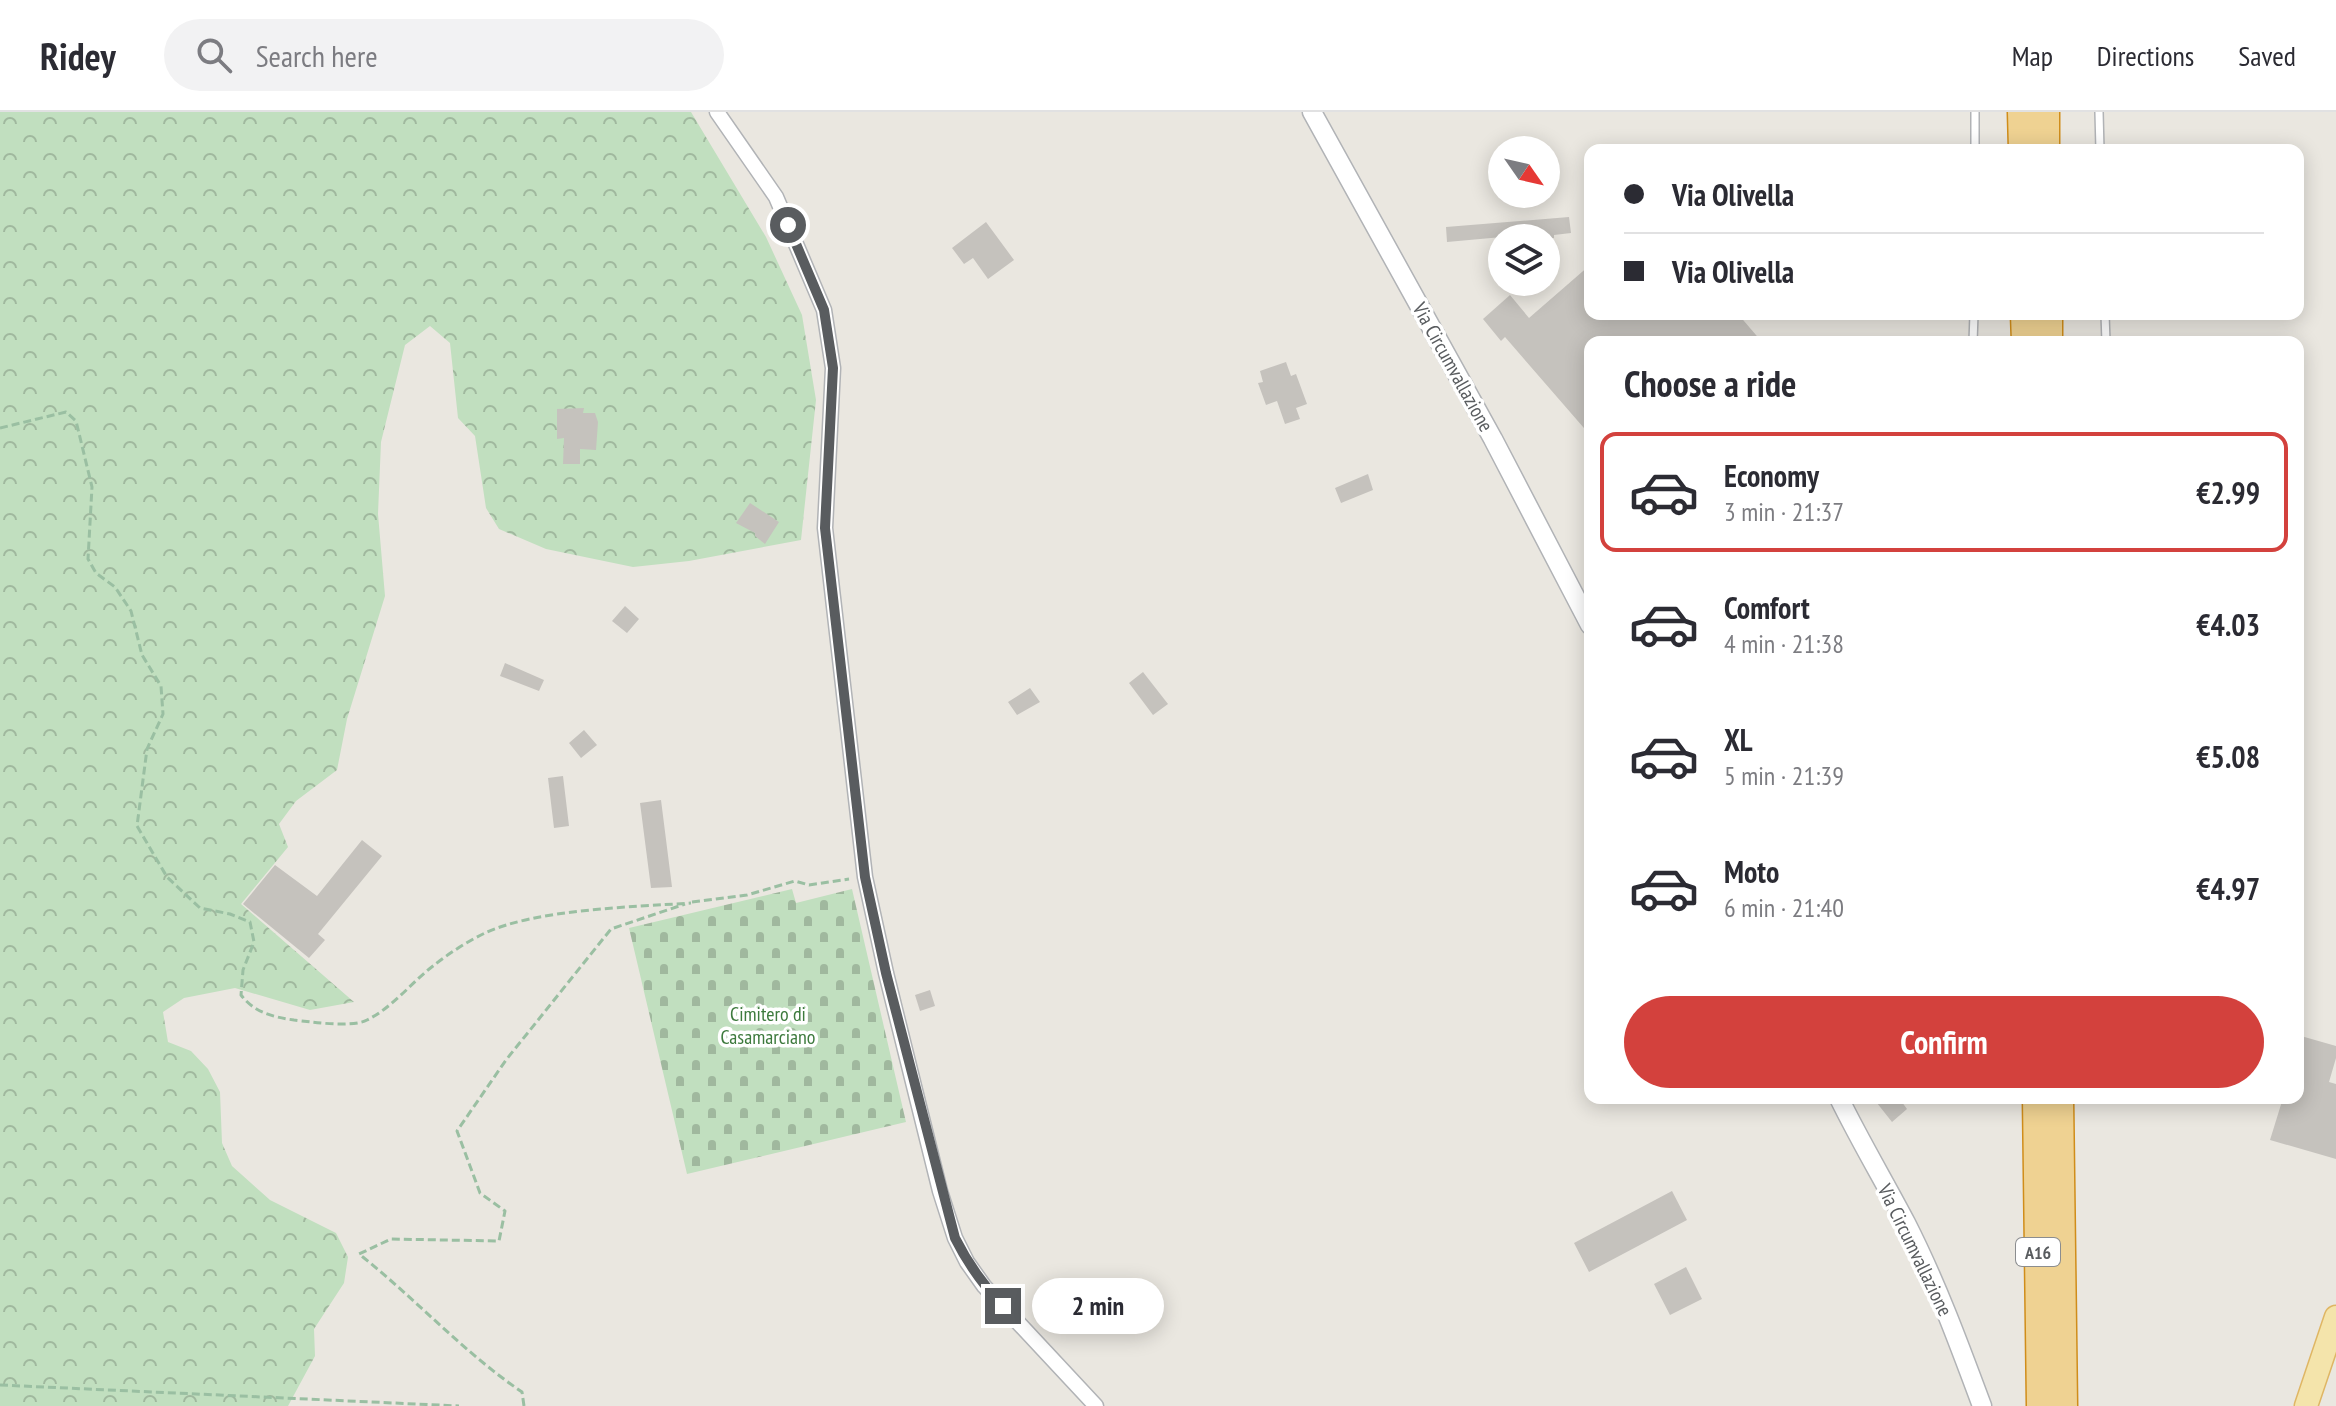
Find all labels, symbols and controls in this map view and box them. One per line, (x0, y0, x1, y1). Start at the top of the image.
search box (164, 19, 724, 91)
text: Ridey (40, 31, 116, 80)
icon: search (192, 33, 236, 77)
text: Search here (256, 36, 378, 75)
text: Map (2012, 37, 2053, 74)
text: Directions (2097, 37, 2194, 74)
text: Saved (2238, 37, 2296, 74)
north arrow (1488, 136, 1560, 208)
map controls (1488, 136, 1560, 296)
text: Via Olivella (1672, 175, 1794, 214)
route start (770, 207, 806, 243)
button: layers (1488, 224, 1560, 296)
text: Via Olivella (1672, 252, 1794, 291)
street label: Via Circumvallazione (1406, 297, 1499, 436)
text: Choose a ride (1624, 360, 1796, 407)
icon: car (1628, 456, 1700, 528)
text: Economy (1724, 456, 1819, 495)
text: €2.99 (2196, 473, 2260, 512)
text: 3 min · 21:37 (1724, 495, 1844, 528)
icon: car (1628, 588, 1700, 660)
text: Comfort (1724, 588, 1810, 627)
text: €4.03 (2196, 605, 2260, 644)
text: 4 min · 21:38 (1724, 627, 1844, 660)
icon: car (1628, 720, 1700, 792)
text: XL (1724, 720, 1753, 759)
text: €5.08 (2196, 737, 2260, 776)
text: 5 min · 21:39 (1724, 759, 1844, 792)
icon: car (1628, 852, 1700, 924)
text: Moto (1724, 852, 1779, 891)
text: €4.97 (2196, 869, 2260, 908)
text: 6 min · 21:40 (1724, 891, 1844, 924)
button: Confirm (1624, 996, 2264, 1088)
park label: Cimitero di Casamarciano (720, 1001, 816, 1050)
street label: Via Circumvallazione (1871, 1179, 1958, 1320)
road number: A16 (2016, 1238, 2060, 1266)
callout: 2 min (1031, 1278, 1163, 1334)
route end (985, 1288, 1021, 1324)
text: 2 min (1072, 1289, 1124, 1322)

